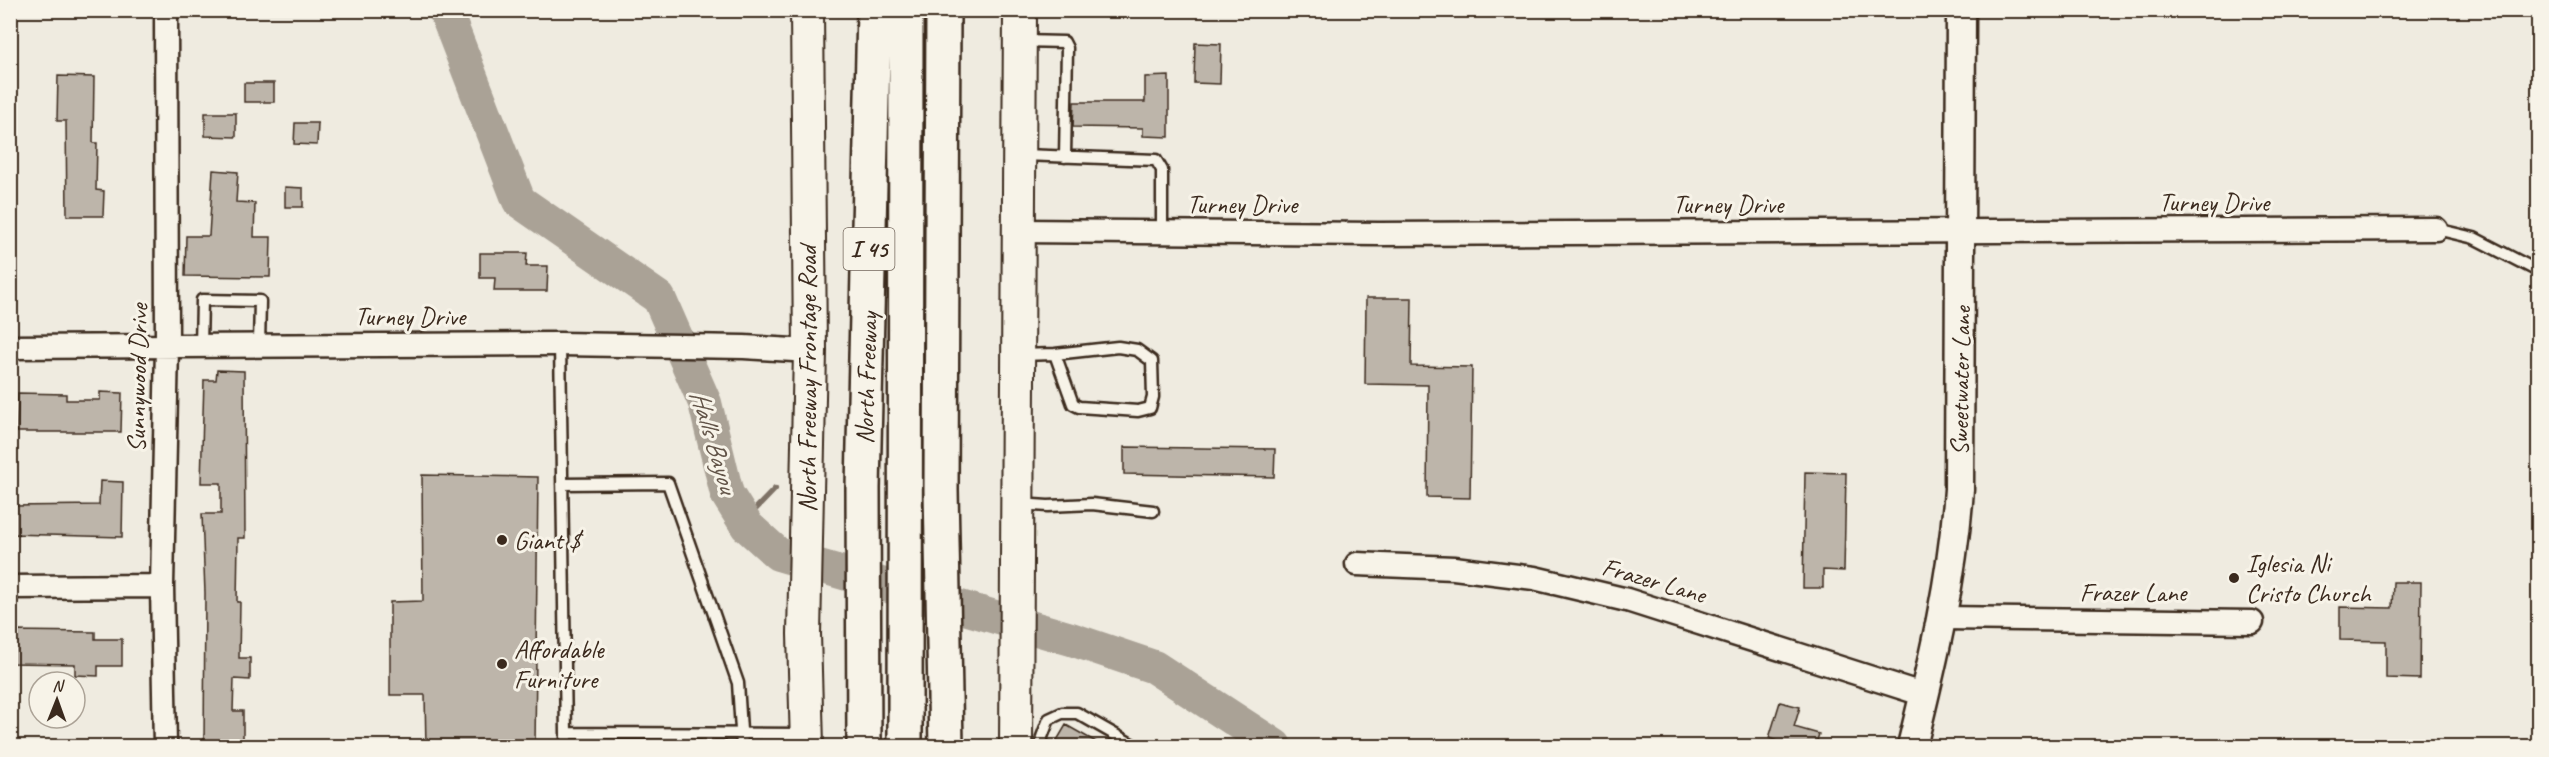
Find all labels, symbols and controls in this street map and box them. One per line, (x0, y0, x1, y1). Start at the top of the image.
street label: Turney Drive (2159, 186, 2272, 219)
street label: Turney Drive (1187, 188, 1300, 221)
street label: Turney Drive (1673, 188, 1786, 221)
road number: I 45 (844, 228, 894, 270)
street label: North Freeway Frontage Road (791, 242, 824, 512)
street label: Turney Drive (355, 300, 468, 333)
street label: Sunnywood Drive (120, 302, 155, 453)
street label: Sweetwater Lane (1943, 305, 1978, 456)
street label: North Freeway (848, 309, 885, 445)
water label: Halls Bayou (682, 386, 747, 500)
place label: Giant $ (514, 524, 584, 557)
marker: Giant $ (495, 533, 509, 547)
place label: Iglesia Ni Cristo Church (2246, 547, 2373, 610)
street label: Frazer Lane (1598, 550, 1712, 612)
marker: Iglesia Ni Cristo Church (2227, 571, 2241, 585)
street label: Frazer Lane (2080, 576, 2189, 609)
place label: Affordable Furniture (514, 633, 605, 696)
marker: Affordable Furniture (495, 657, 509, 671)
north arrow (27, 670, 87, 730)
text: N (52, 676, 65, 696)

